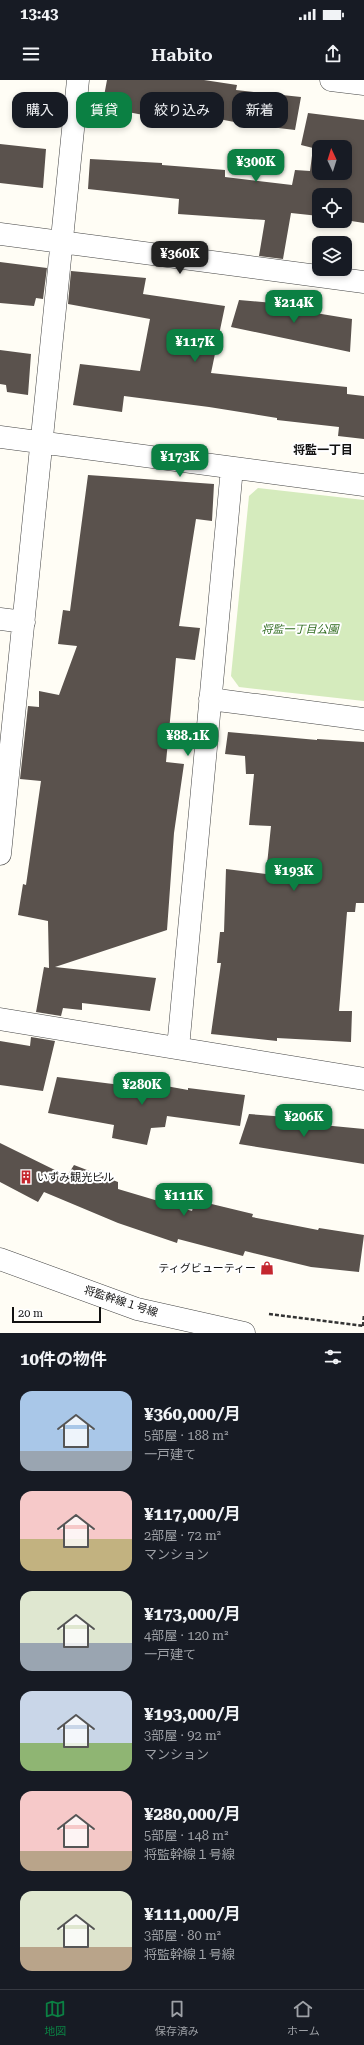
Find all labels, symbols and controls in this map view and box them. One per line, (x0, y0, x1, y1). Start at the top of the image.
text: 13:43 (20, 5, 58, 23)
icon: menu (20, 43, 42, 65)
icon: share (322, 43, 344, 65)
text: Habito (151, 44, 213, 65)
chip: 購入 (12, 92, 68, 128)
chip: 賃貸 (76, 92, 132, 128)
chip: 絞り込み (140, 92, 224, 128)
chip: 新着 (232, 92, 288, 128)
north arrow (312, 140, 352, 180)
map controls (312, 140, 352, 276)
pin: ¥300K (228, 149, 284, 183)
text: ¥300K (236, 154, 276, 169)
button: locate (312, 188, 352, 228)
button: layers (312, 236, 352, 276)
pin: ¥360K (152, 241, 208, 275)
text: ¥360K (160, 246, 200, 261)
pin: ¥214K (266, 290, 322, 324)
text: ¥214K (274, 295, 314, 310)
pin: ¥117K (167, 329, 223, 363)
text: ¥117K (175, 334, 215, 349)
district label: 将監一丁目 (293, 443, 353, 457)
pin: ¥173K (152, 444, 208, 478)
text: ¥173K (160, 449, 200, 464)
park label: 将監一丁目公園 (262, 623, 340, 636)
pin: ¥88.1K (155, 723, 221, 757)
text: ¥88.1K (166, 728, 210, 743)
pin: ¥193K (266, 858, 322, 892)
text: ¥193K (274, 863, 314, 878)
pin: ¥280K (114, 1072, 170, 1106)
text: ¥280K (122, 1077, 162, 1092)
pin: ¥206K (276, 1104, 332, 1138)
text: ¥206K (284, 1109, 324, 1124)
building icon: いずみ観光ビル (18, 1169, 34, 1185)
place label: いずみ観光ビル (37, 1171, 114, 1184)
pin: ¥111K (156, 1183, 212, 1217)
text: ¥111K (164, 1188, 204, 1203)
shop icon: ティグビューティー (259, 1260, 275, 1276)
place label: ティグビューティー (158, 1262, 256, 1275)
street label: 将監幹線１号線 (82, 1283, 159, 1320)
scale bar (12, 1305, 101, 1324)
text: 20 m (18, 1307, 43, 1320)
icon: filters (322, 1346, 344, 1368)
text: 10件の物件 (20, 1349, 107, 1369)
text: ¥360,000/月 (144, 1404, 241, 1424)
icon: home (52, 1407, 100, 1455)
text: 5部屋 · 188 m² (144, 1428, 228, 1443)
text: 一戸建て (144, 1447, 196, 1462)
text: ¥117,000/月 (144, 1504, 241, 1524)
icon: home (52, 1507, 100, 1555)
text: 2部屋 · 72 m² (144, 1528, 221, 1543)
text: マンション (144, 1547, 209, 1562)
text: ¥173,000/月 (144, 1604, 241, 1624)
icon: home (52, 1607, 100, 1655)
text: 4部屋 · 120 m² (144, 1628, 228, 1643)
text: 一戸建て (144, 1647, 196, 1662)
text: ¥193,000/月 (144, 1704, 241, 1724)
icon: home (52, 1707, 100, 1755)
text: 3部屋 · 92 m² (144, 1728, 221, 1743)
text: マンション (144, 1747, 209, 1762)
text: ¥280,000/月 (144, 1804, 241, 1824)
icon: home (52, 1807, 100, 1855)
text: 5部屋 · 148 m² (144, 1828, 228, 1843)
text: 将監幹線１号線 (144, 1847, 235, 1862)
text: ¥111,000/月 (144, 1904, 241, 1924)
icon: home (52, 1907, 100, 1955)
text: 3部屋 · 80 m² (144, 1928, 221, 1943)
text: 将監幹線１号線 (144, 1947, 235, 1962)
tab: 地図 (44, 1998, 66, 2038)
tab: 保存済み (155, 1998, 199, 2038)
tab: ホーム (287, 1998, 320, 2038)

